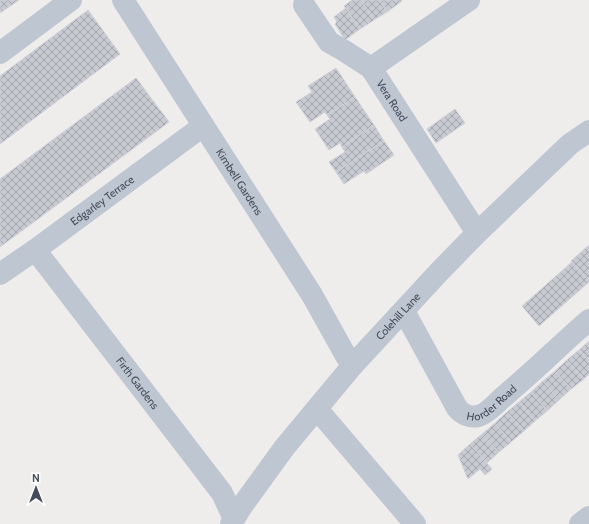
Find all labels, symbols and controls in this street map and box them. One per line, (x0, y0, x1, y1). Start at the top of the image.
street label: Vera Road (373, 77, 410, 124)
street label: Kimbell Gardens (213, 146, 266, 218)
street label: Edgarley Terrace (68, 172, 137, 229)
street label: Colehill Lane (373, 289, 424, 343)
street label: Firth Gardens (113, 354, 162, 412)
street label: Horder Road (465, 382, 519, 424)
north arrow (16, 468, 56, 508)
text: N (32, 471, 40, 485)

